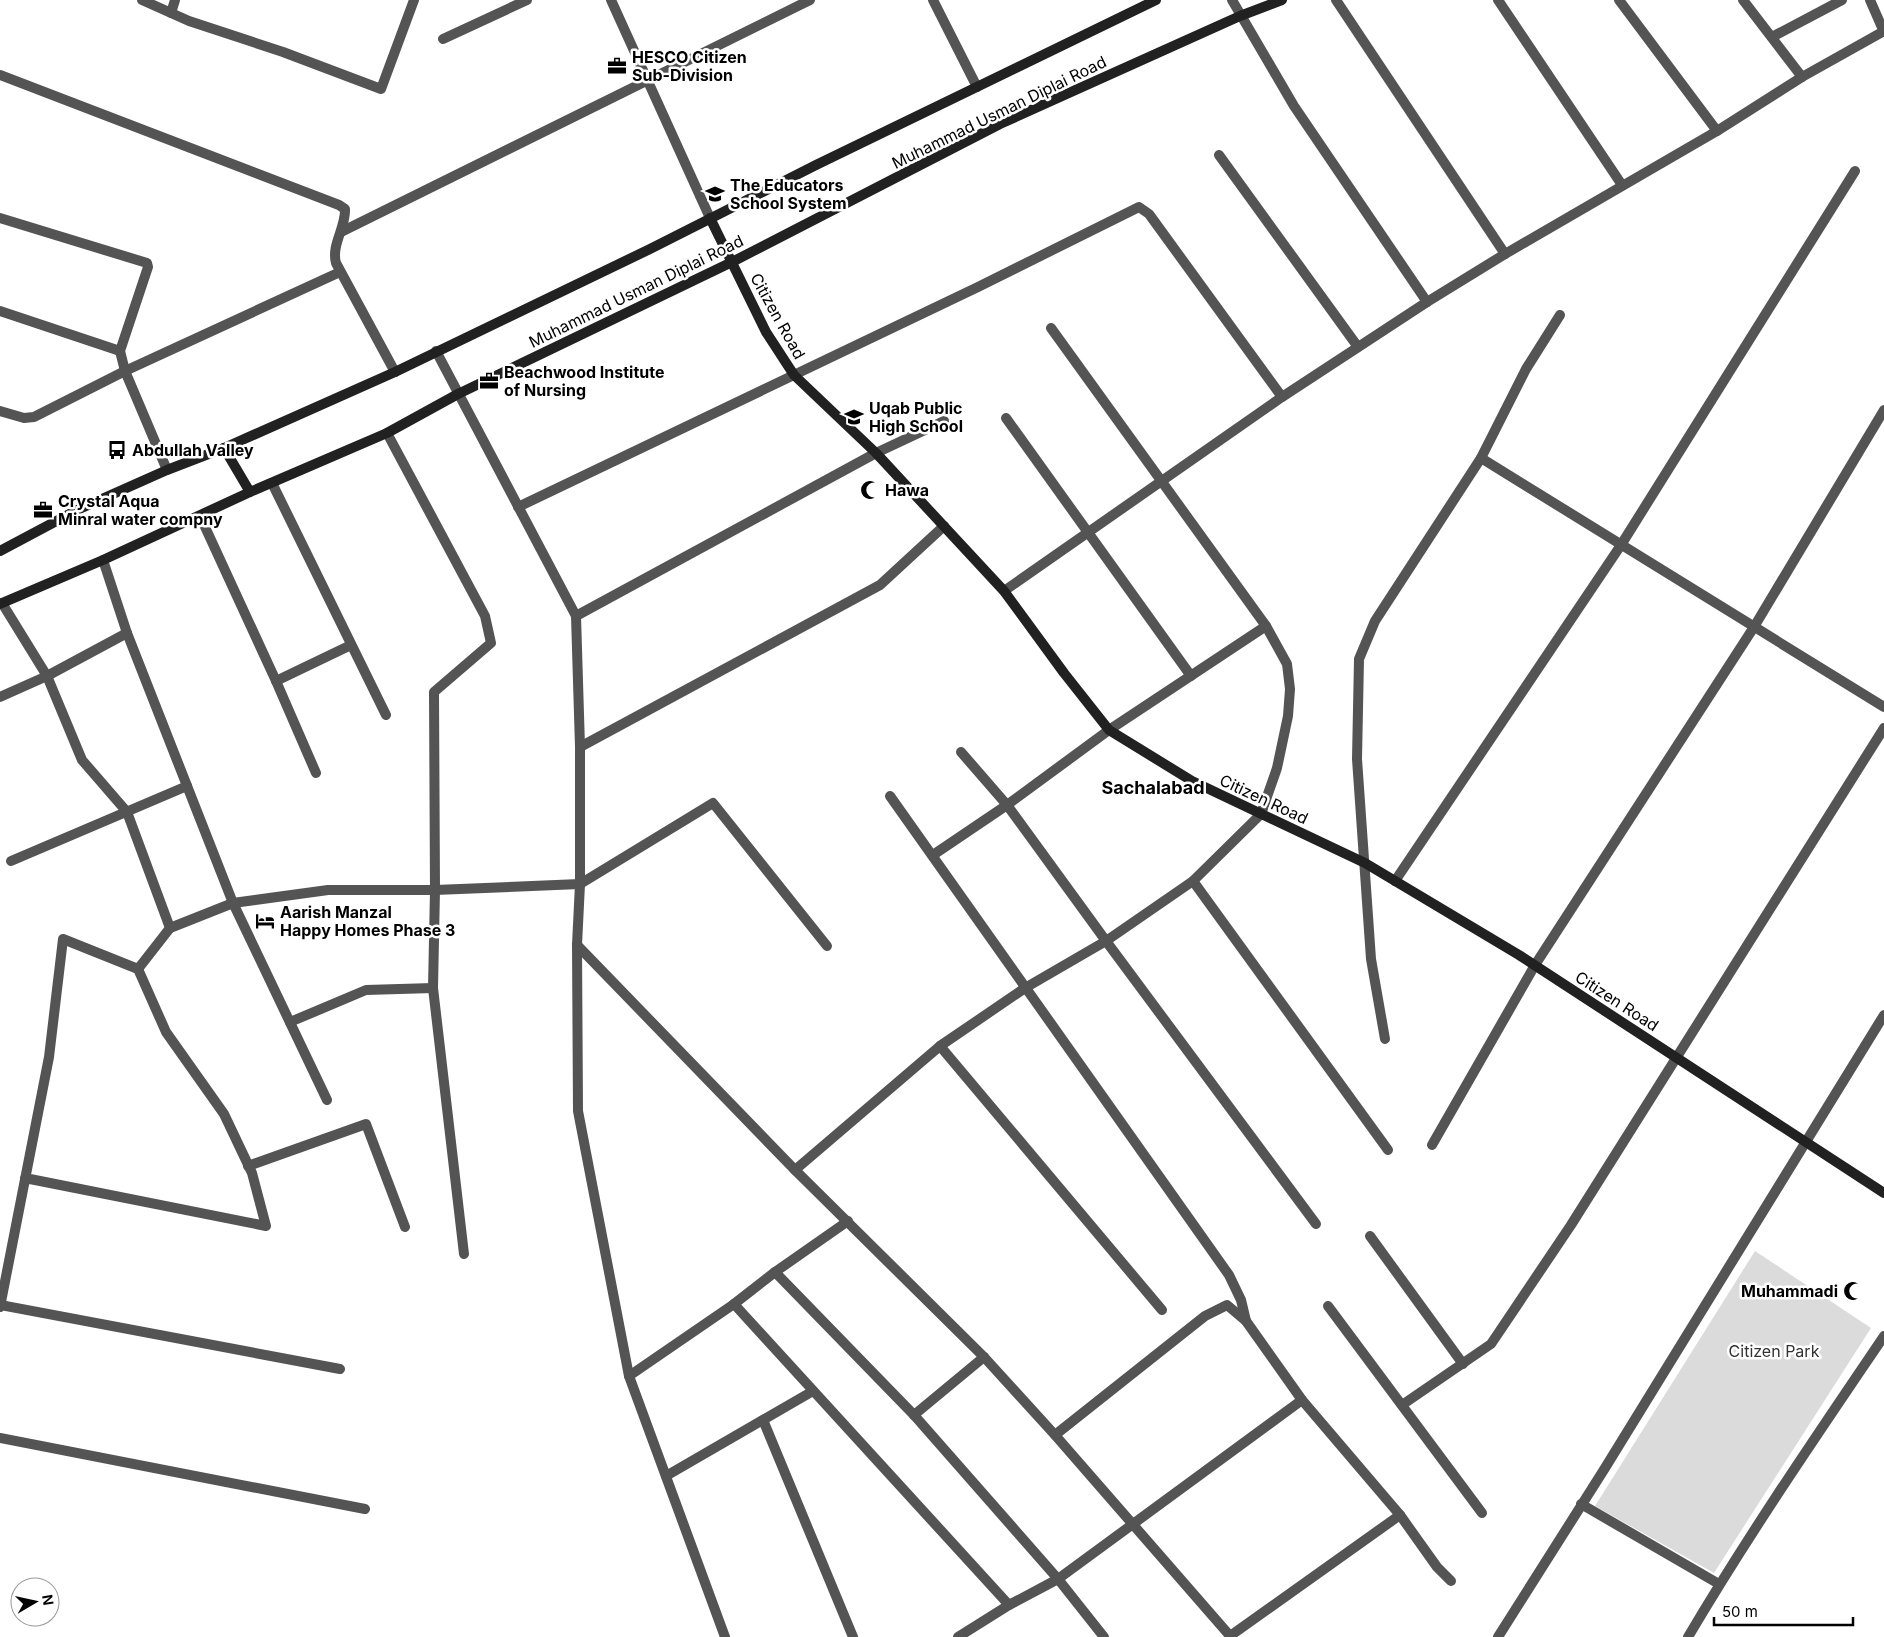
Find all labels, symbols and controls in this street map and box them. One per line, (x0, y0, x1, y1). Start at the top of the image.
place label: HESCO Citizen Sub-Division (632, 47, 747, 85)
street label: Muhammad Usman Diplai Road (889, 51, 1109, 173)
office icon: HESCO Citizen Sub-Division (606, 55, 628, 77)
place label: The Educators School System (730, 175, 847, 213)
school or university icon: The Educators School System (704, 183, 726, 205)
street label: Muhammad Usman Diplai Road (526, 230, 746, 352)
street label: Citizen Road (746, 270, 810, 362)
place label: Beachwood Institute of Nursing (504, 362, 664, 400)
office icon: Beachwood Institute of Nursing (478, 370, 500, 392)
place label: Uqab Public High School (869, 398, 963, 436)
school or university icon: Uqab Public High School (843, 406, 865, 428)
bus stop icon: Abdullah Valley (106, 439, 128, 461)
place label: Abdullah Valley (132, 440, 254, 460)
mosque icon: Hawa (859, 479, 881, 501)
place label: Hawa (885, 480, 929, 500)
place label: Crystal Aqua Minral water compny (58, 491, 223, 529)
office icon: Crystal Aqua Minral water compny (32, 499, 54, 521)
street label: Citizen Road (1217, 770, 1311, 828)
district label: Sachalabad (1101, 777, 1205, 798)
place label: Aarish Manzal Happy Homes Phase 3 (280, 902, 455, 940)
hotel icon: Aarish Manzal Happy Homes Phase 3 (254, 910, 276, 932)
street label: Citizen Road (1572, 967, 1662, 1035)
mosque icon: Muhammadi (1842, 1280, 1864, 1302)
place label: Muhammadi (1741, 1281, 1838, 1301)
park label: Citizen Park (1729, 1341, 1820, 1361)
north arrow (10, 1577, 60, 1627)
text: N (39, 1593, 58, 1606)
scale bar (1714, 1594, 1853, 1626)
text: 50 m (1722, 1602, 1758, 1621)

